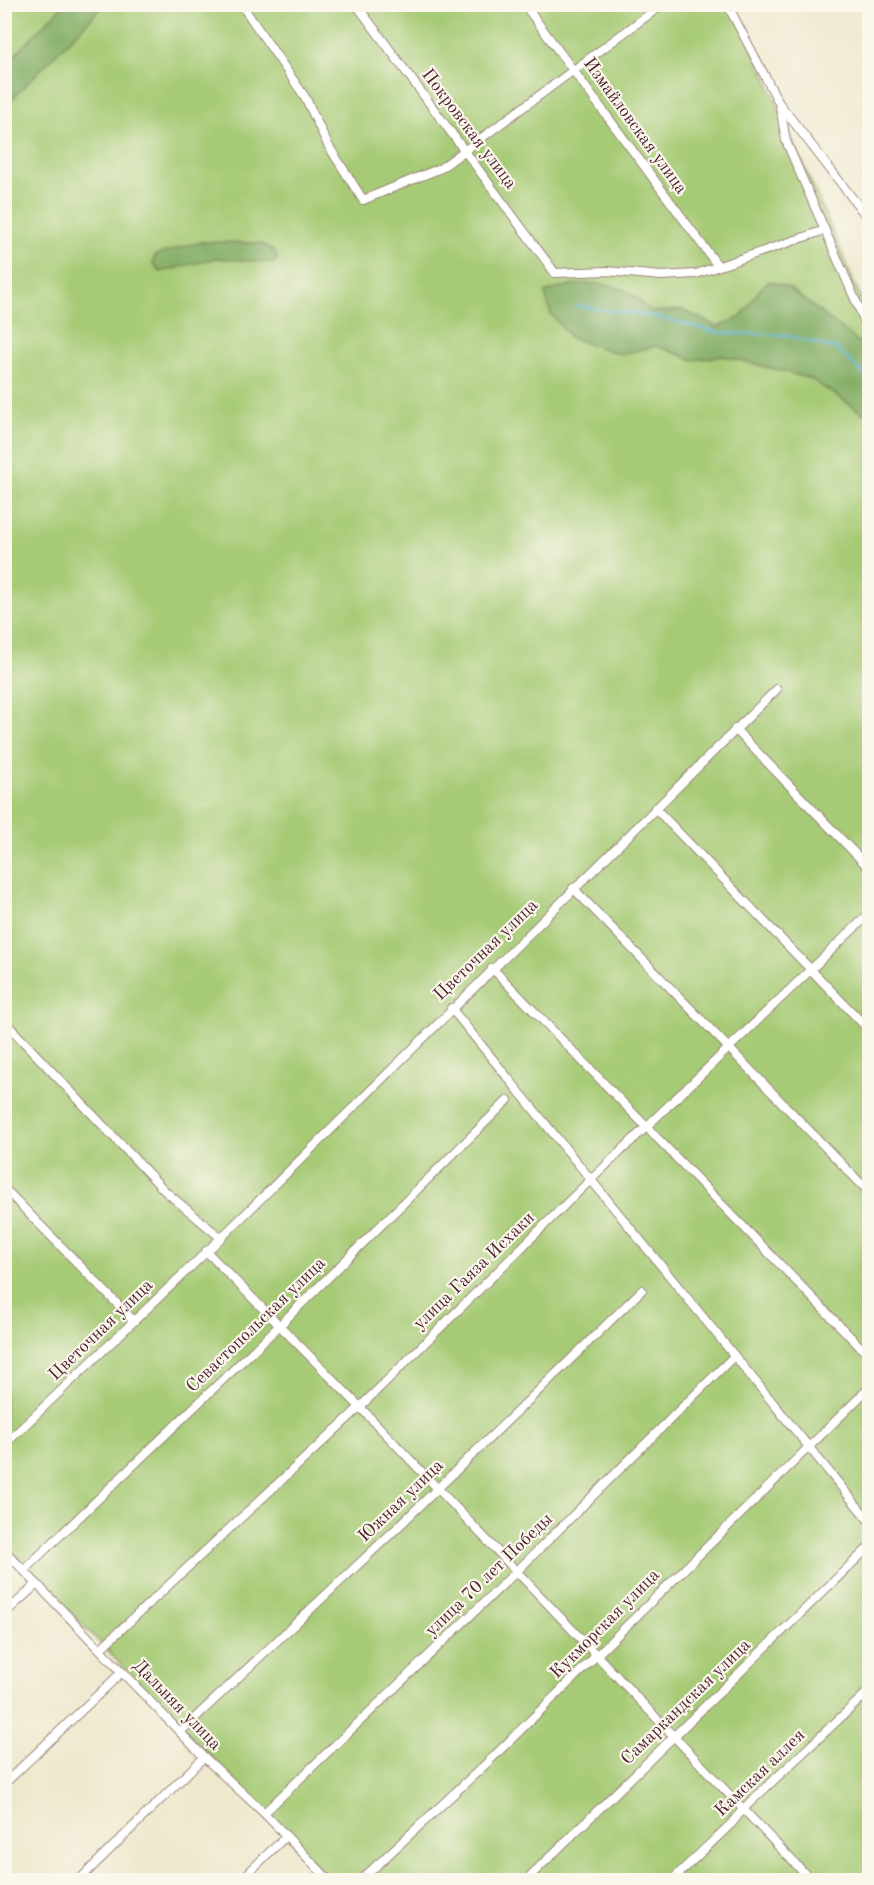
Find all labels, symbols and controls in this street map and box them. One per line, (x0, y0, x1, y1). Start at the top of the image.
street label: Измайловская улица (580, 55, 690, 198)
street label: Покровская улица (418, 66, 520, 193)
street label: Цветочная улица (430, 896, 542, 1004)
street label: улица Гаяза Исхаки (410, 1209, 538, 1333)
street label: Севастопольская улица (183, 1254, 329, 1396)
street label: Цветочная улица (45, 1276, 157, 1384)
street label: Южная улица (355, 1456, 447, 1546)
street label: улица 70 лет Победы (422, 1510, 556, 1640)
street label: Кукморская улица (547, 1566, 663, 1682)
street label: Самаркандская улица (618, 1636, 754, 1768)
street label: Дальняя улица (129, 1656, 225, 1754)
street label: Камская аллея (712, 1726, 808, 1820)

